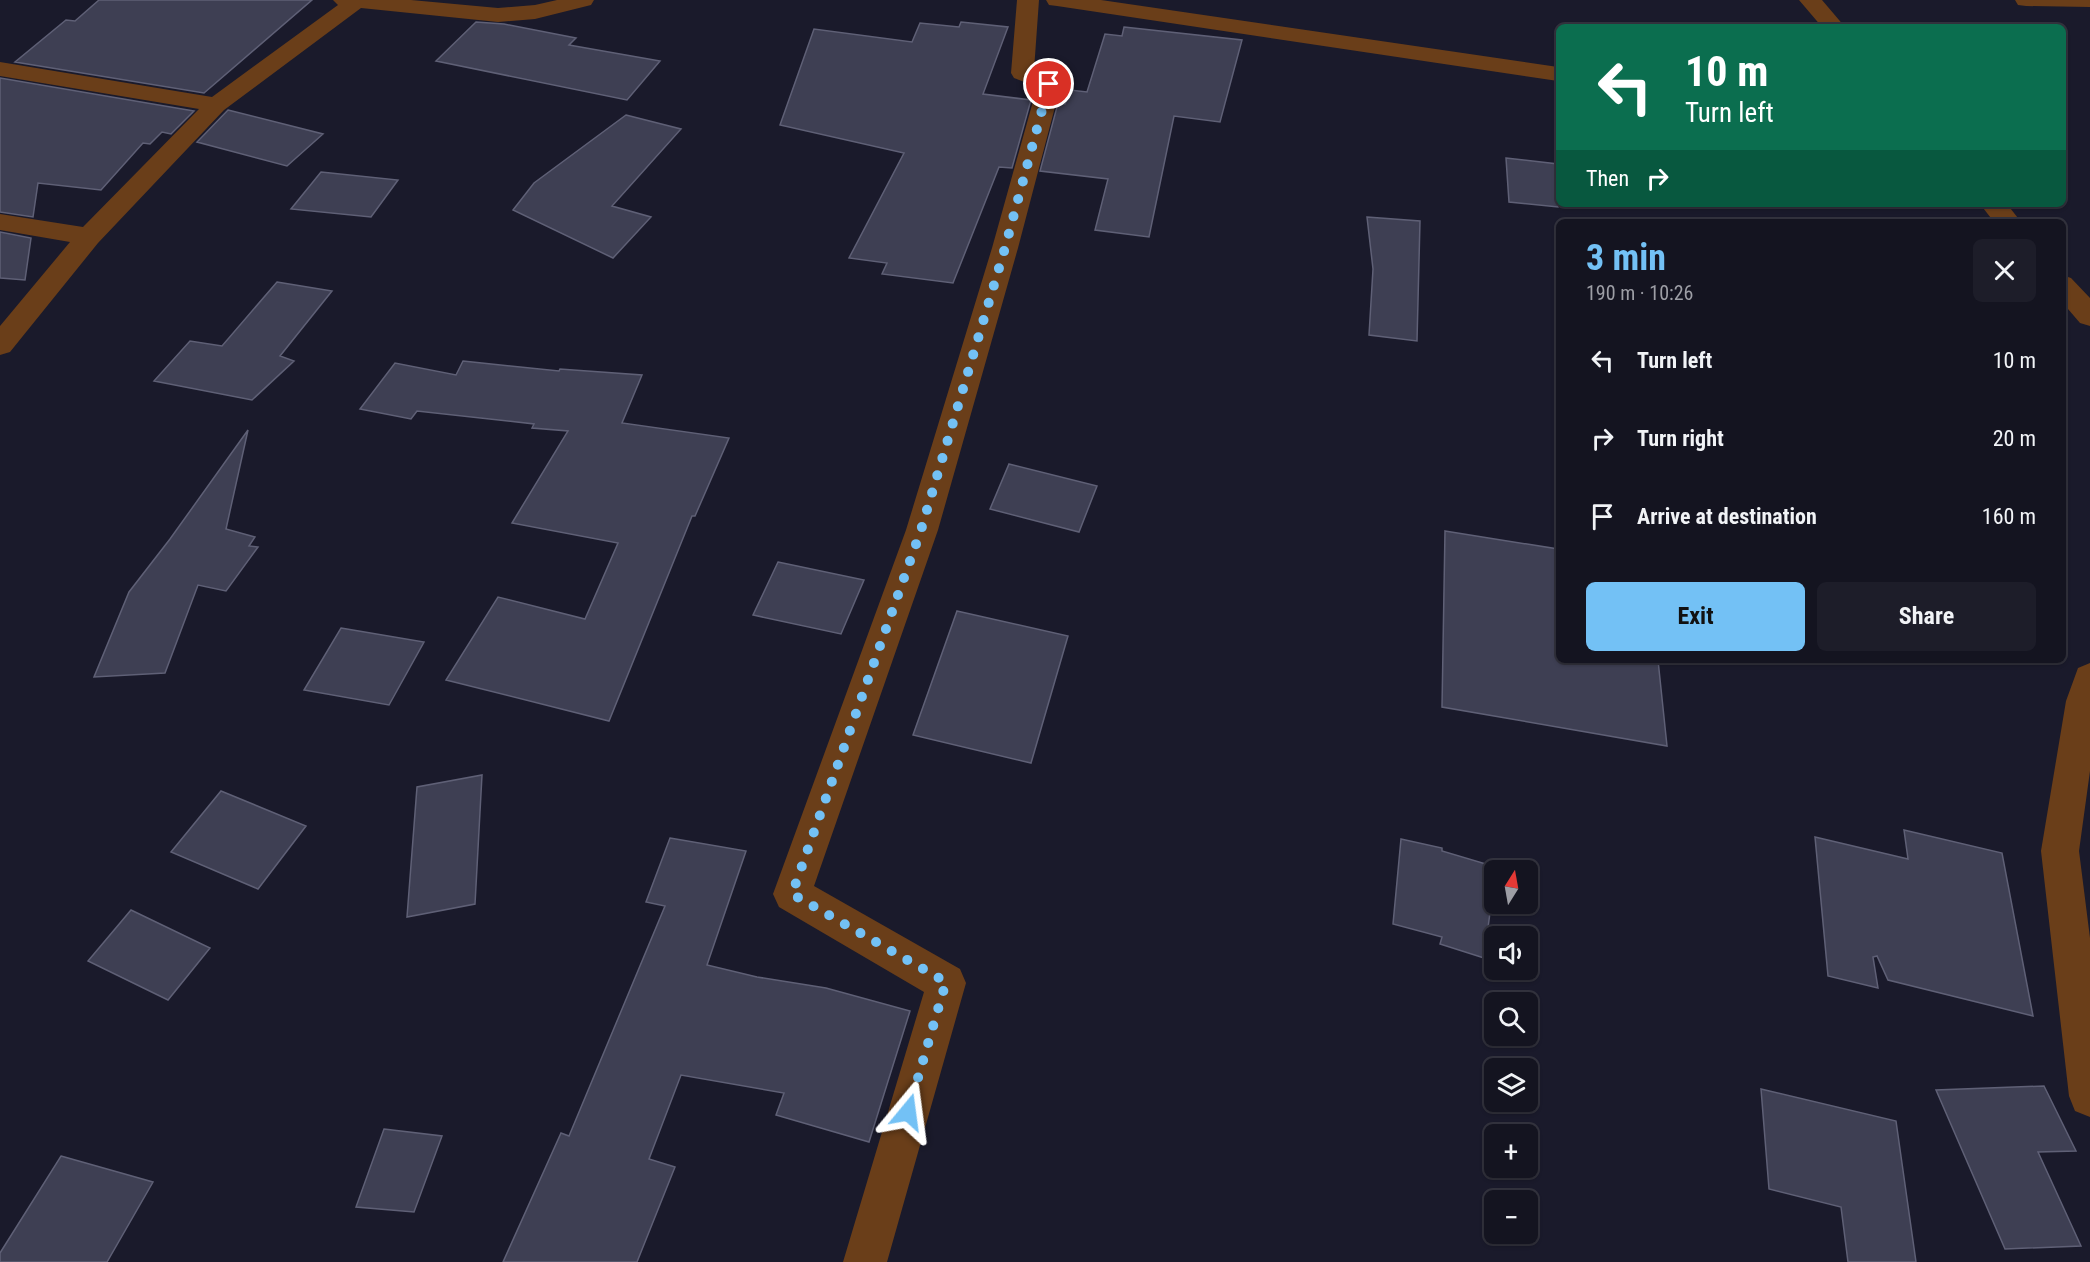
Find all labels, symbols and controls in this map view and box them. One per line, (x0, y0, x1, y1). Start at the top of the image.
text: 10 m (1685, 47, 1768, 96)
icon: left (1586, 48, 1664, 126)
pin (1023, 58, 1074, 109)
icon: arrive (1032, 67, 1065, 100)
text: Turn left (1685, 97, 1774, 129)
icon: right (1641, 162, 1674, 195)
text: Then (1586, 166, 1629, 191)
text: 3 min (1586, 237, 1666, 279)
button: close (1973, 239, 2036, 302)
text: 190 m · 10:26 (1586, 281, 1693, 305)
icon: left (1586, 344, 1619, 377)
text: Turn left (1637, 348, 1712, 373)
text: 10 m (1993, 348, 2036, 373)
icon: right (1586, 422, 1619, 455)
text: Turn right (1637, 426, 1724, 451)
text: 20 m (1993, 426, 2036, 451)
icon: arrive (1586, 500, 1619, 533)
text: Arrive at destination (1637, 504, 1817, 529)
text: 160 m (1982, 504, 2036, 529)
button: Exit (1586, 582, 1805, 651)
button: Share (1817, 582, 2036, 651)
north arrow (1484, 860, 1538, 914)
map controls (1484, 860, 1538, 1244)
button: sound (1484, 926, 1538, 980)
button: search (1484, 992, 1538, 1046)
button: layers (1484, 1058, 1538, 1112)
position arrow (876, 1080, 940, 1144)
button: + (1484, 1124, 1538, 1178)
button: − (1484, 1190, 1538, 1244)

